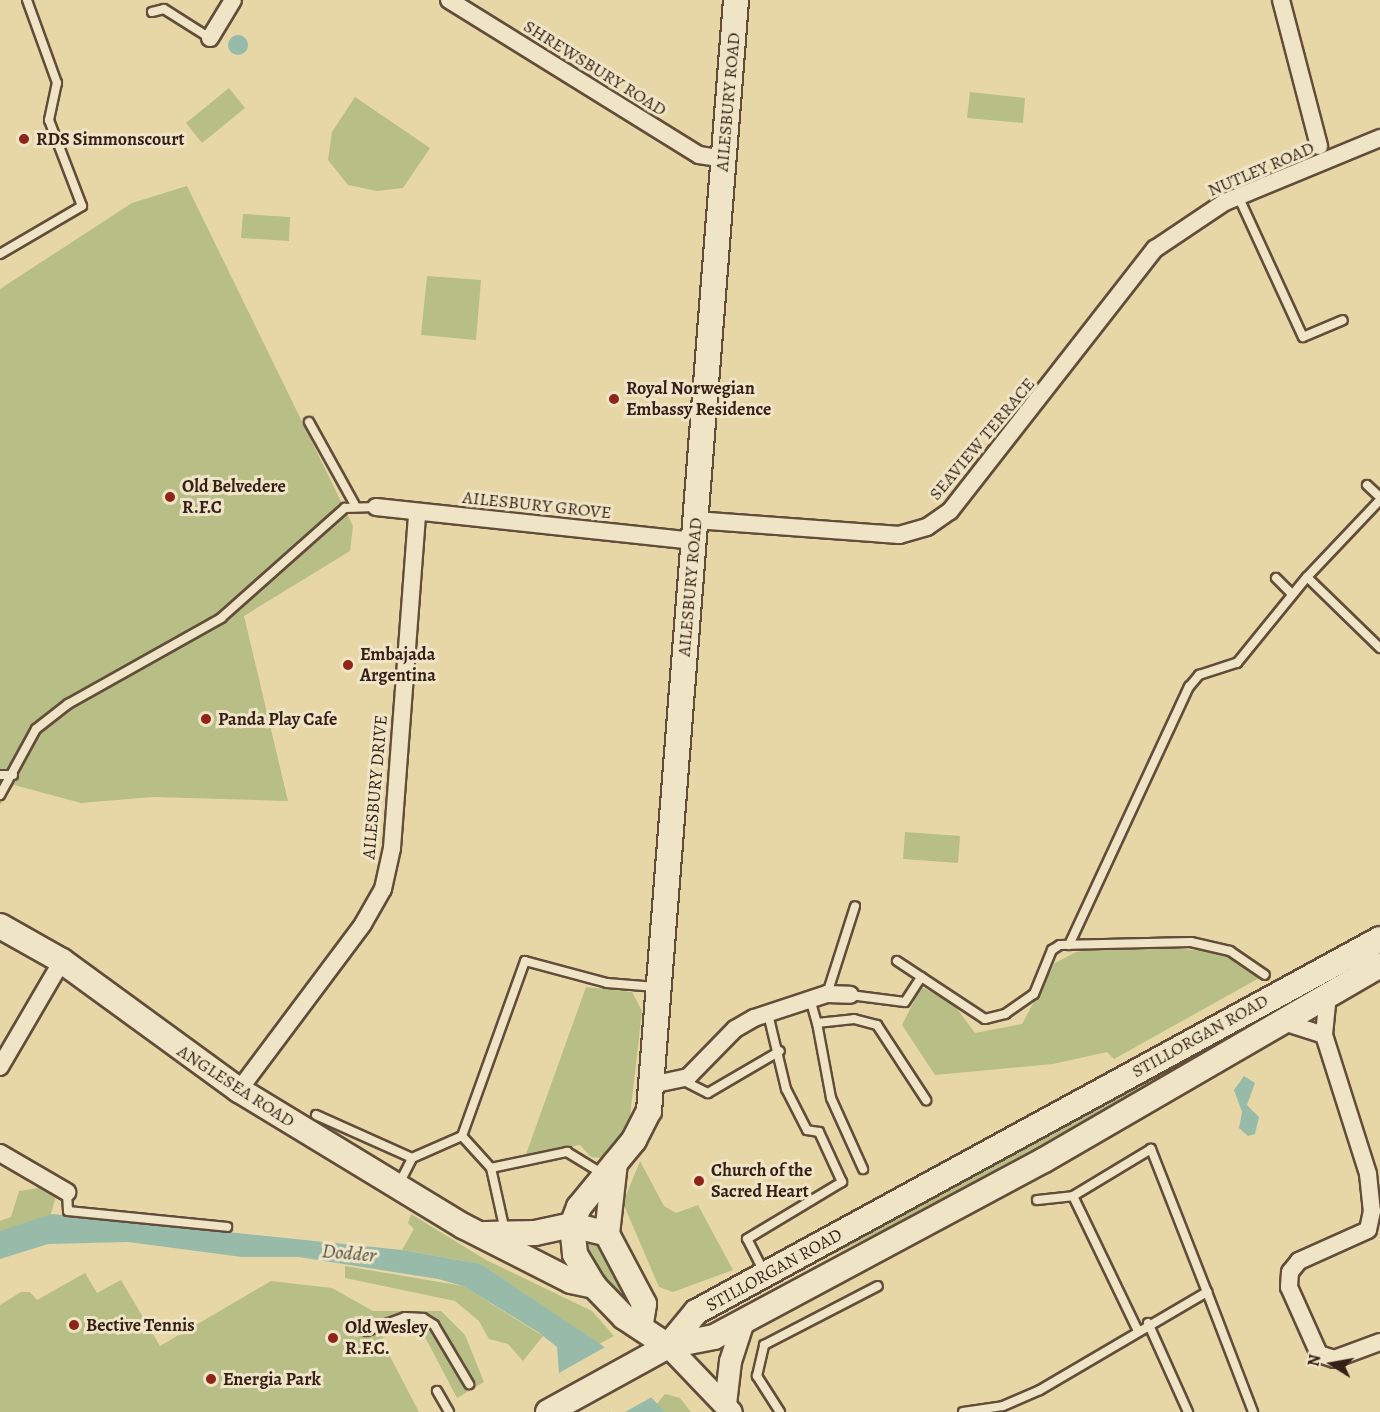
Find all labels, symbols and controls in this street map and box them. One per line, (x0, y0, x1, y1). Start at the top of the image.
street label: SHREWSBURY ROAD (520, 15, 670, 121)
street label: AILESBURY ROAD (711, 32, 745, 172)
place label: RDS Simmonscourt (36, 128, 185, 150)
marker: RDS Simmonscourt (17, 132, 31, 146)
street label: NUTLEY ROAD (1205, 137, 1317, 201)
street label: SEAVIEW TERRACE (925, 373, 1039, 505)
place label: Royal Norwegian Embassy Residence (626, 378, 771, 420)
marker: Royal Norwegian Embassy Residence (607, 392, 621, 406)
place label: Old Belvedere R.F.C (182, 476, 286, 518)
street label: AILESBURY GROVE (461, 486, 613, 524)
marker: Old Belvedere R.F.C (163, 490, 177, 504)
street label: AILESBURY ROAD (673, 517, 707, 657)
place label: Embajada Argentina (360, 644, 436, 686)
marker: Embajada Argentina (341, 658, 355, 672)
place label: Panda Play Cafe (218, 708, 337, 730)
marker: Panda Play Cafe (199, 712, 213, 726)
street label: AILESBURY DRIVE (358, 714, 392, 860)
street label: STILLORGAN ROAD (1128, 990, 1272, 1082)
street label: ANGLESEA ROAD (173, 1040, 299, 1132)
place label: Church of the Sacred Heart (711, 1160, 812, 1202)
marker: Church of the Sacred Heart (692, 1174, 706, 1188)
street label: STILLORGAN ROAD (702, 1224, 846, 1316)
water label: Dodder (321, 1239, 377, 1267)
place label: Bective Tennis (86, 1314, 195, 1336)
place label: Old Wesley R.F.C. (345, 1317, 428, 1360)
marker: Bective Tennis (67, 1318, 81, 1332)
marker: Old Wesley R.F.C. (326, 1331, 340, 1345)
north arrow (1302, 1334, 1362, 1394)
text: N (1302, 1353, 1326, 1368)
place label: Energia Park (223, 1368, 321, 1390)
marker: Energia Park (204, 1372, 218, 1386)

